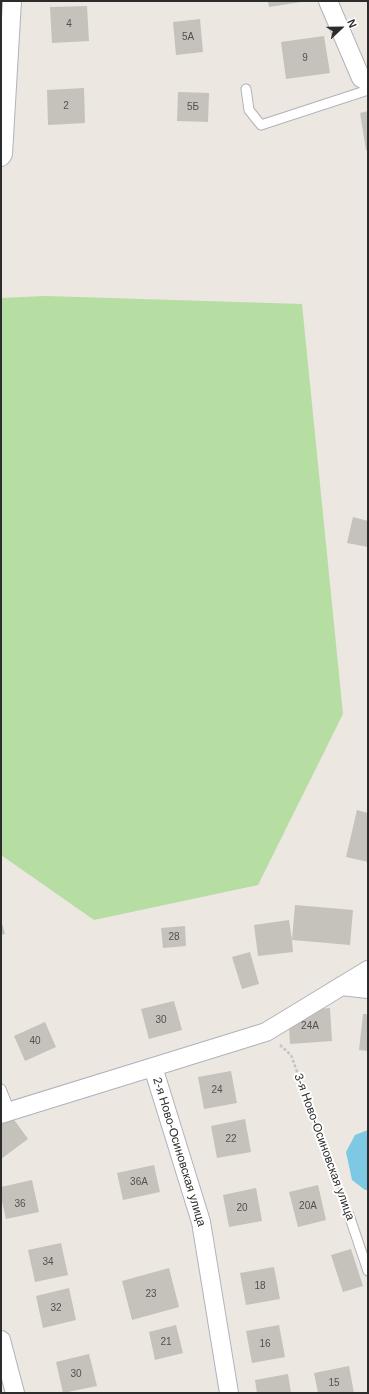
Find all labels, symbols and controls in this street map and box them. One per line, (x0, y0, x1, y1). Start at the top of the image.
north arrow (321, 8, 361, 48)
house number: 4 (66, 18, 72, 30)
text: N (345, 18, 359, 29)
house number: 5А (182, 31, 194, 43)
house number: 9 (302, 52, 308, 64)
house number: 2 (63, 100, 69, 112)
house number: 5Б (187, 101, 199, 113)
house number: 28 (168, 931, 180, 943)
house number: 30 (155, 1014, 167, 1026)
house number: 24А (301, 1020, 319, 1032)
house number: 40 (29, 1035, 41, 1047)
street label: 3-я Ново-Осиновская улица (291, 1072, 357, 1222)
street label: 2-я Ново-Осиновская улица (149, 1076, 209, 1228)
house number: 24 (211, 1084, 223, 1096)
house number: 22 (225, 1133, 237, 1145)
house number: 36А (130, 1176, 148, 1188)
house number: 36 (14, 1198, 26, 1210)
house number: 20А (299, 1200, 317, 1212)
house number: 20 (236, 1202, 248, 1214)
house number: 34 (42, 1256, 54, 1268)
house number: 18 (254, 1280, 266, 1292)
house number: 23 (145, 1288, 157, 1300)
house number: 32 (50, 1302, 62, 1314)
house number: 21 (160, 1336, 172, 1348)
house number: 16 (259, 1338, 271, 1350)
house number: 30 (70, 1368, 82, 1380)
house number: 15 (328, 1377, 340, 1389)

